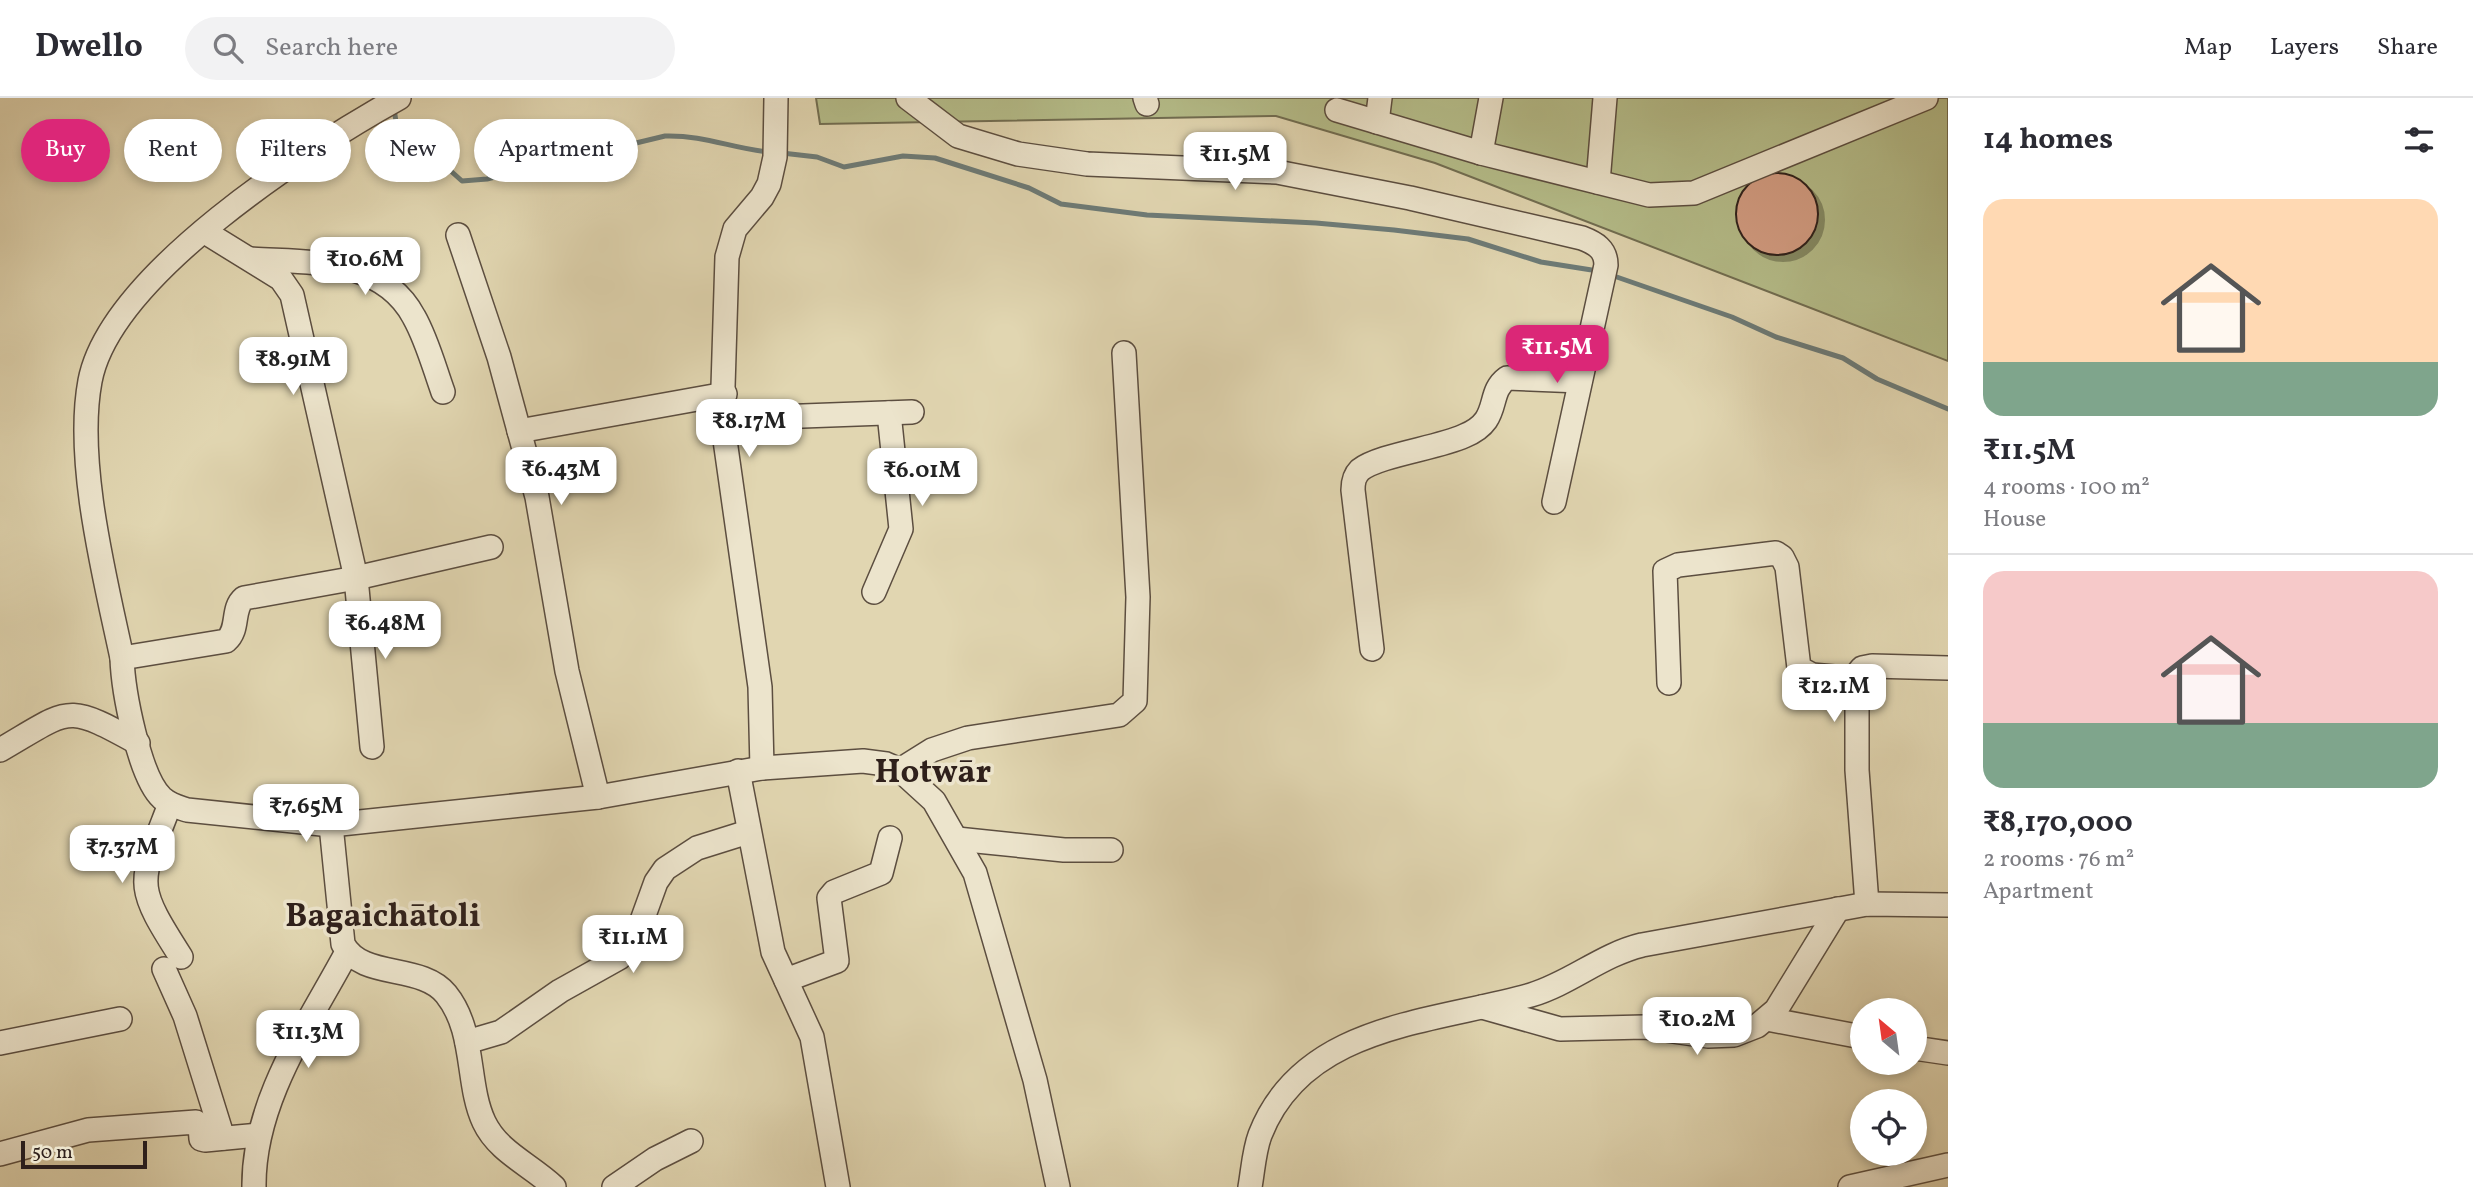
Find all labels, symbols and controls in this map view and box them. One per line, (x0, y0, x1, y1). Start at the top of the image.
search box (185, 17, 675, 80)
text: Dwello (35, 25, 143, 71)
icon: search (209, 29, 247, 67)
text: Search here (265, 30, 398, 66)
text: Map (2184, 31, 2232, 65)
text: Layers (2270, 31, 2339, 65)
text: Share (2377, 31, 2438, 65)
chip: Buy (21, 119, 110, 182)
chip: Rent (124, 119, 222, 182)
chip: Filters (236, 119, 351, 182)
chip: New (365, 119, 460, 182)
chip: Apartment (474, 119, 638, 182)
text: 14 homes (1983, 119, 2113, 161)
icon: filters (2400, 121, 2438, 159)
pin: ₹11.5M (1178, 132, 1292, 192)
text: ₹11.5M (1200, 139, 1270, 171)
pin: ₹10.6M (308, 238, 422, 297)
text: ₹10.6M (326, 244, 404, 276)
icon: home (2148, 245, 2274, 371)
pin: ₹11.5M (1500, 326, 1614, 385)
text: ₹11.5M (1522, 332, 1592, 364)
pin: ₹8.91M (236, 338, 350, 397)
text: ₹8.91M (255, 344, 331, 376)
pin: ₹8.17M (692, 400, 806, 459)
text: ₹8.17M (712, 406, 786, 438)
text: ₹11.5M (1983, 430, 2075, 472)
pin: ₹6.43M (504, 448, 618, 507)
pin: ₹6.01M (865, 448, 979, 508)
text: ₹6.43M (521, 454, 601, 486)
text: ₹6.01M (883, 455, 961, 487)
text: 4 rooms · 100 m² (1983, 472, 2150, 504)
text: House (1983, 504, 2046, 536)
pin: ₹6.48M (328, 602, 442, 661)
text: ₹6.48M (345, 608, 425, 640)
icon: home (2148, 617, 2274, 743)
pin: ₹12.1M (1777, 664, 1891, 724)
text: ₹12.1M (1798, 671, 1870, 703)
district label: Hotwār (875, 751, 991, 797)
pin: ₹7.65M (249, 784, 363, 844)
text: ₹7.65M (269, 791, 343, 823)
text: ₹8,170,000 (1983, 802, 2133, 844)
pin: ₹7.37M (65, 826, 179, 885)
text: ₹7.37M (86, 832, 158, 864)
text: 2 rooms · 76 m² (1983, 844, 2134, 876)
text: Apartment (1983, 876, 2094, 908)
district label: Bagaichātoli (285, 895, 481, 941)
pin: ₹11.1M (576, 916, 690, 975)
text: ₹11.1M (598, 922, 668, 954)
pin: ₹10.2M (1640, 998, 1754, 1057)
north arrow (1850, 998, 1927, 1074)
map controls (1850, 998, 1927, 1166)
text: ₹10.2M (1659, 1004, 1735, 1036)
pin: ₹11.3M (251, 1010, 365, 1070)
text: ₹11.3M (272, 1017, 344, 1049)
button: locate (1850, 1089, 1927, 1166)
scale bar (21, 1138, 147, 1170)
text: 50 m (32, 1140, 73, 1166)

